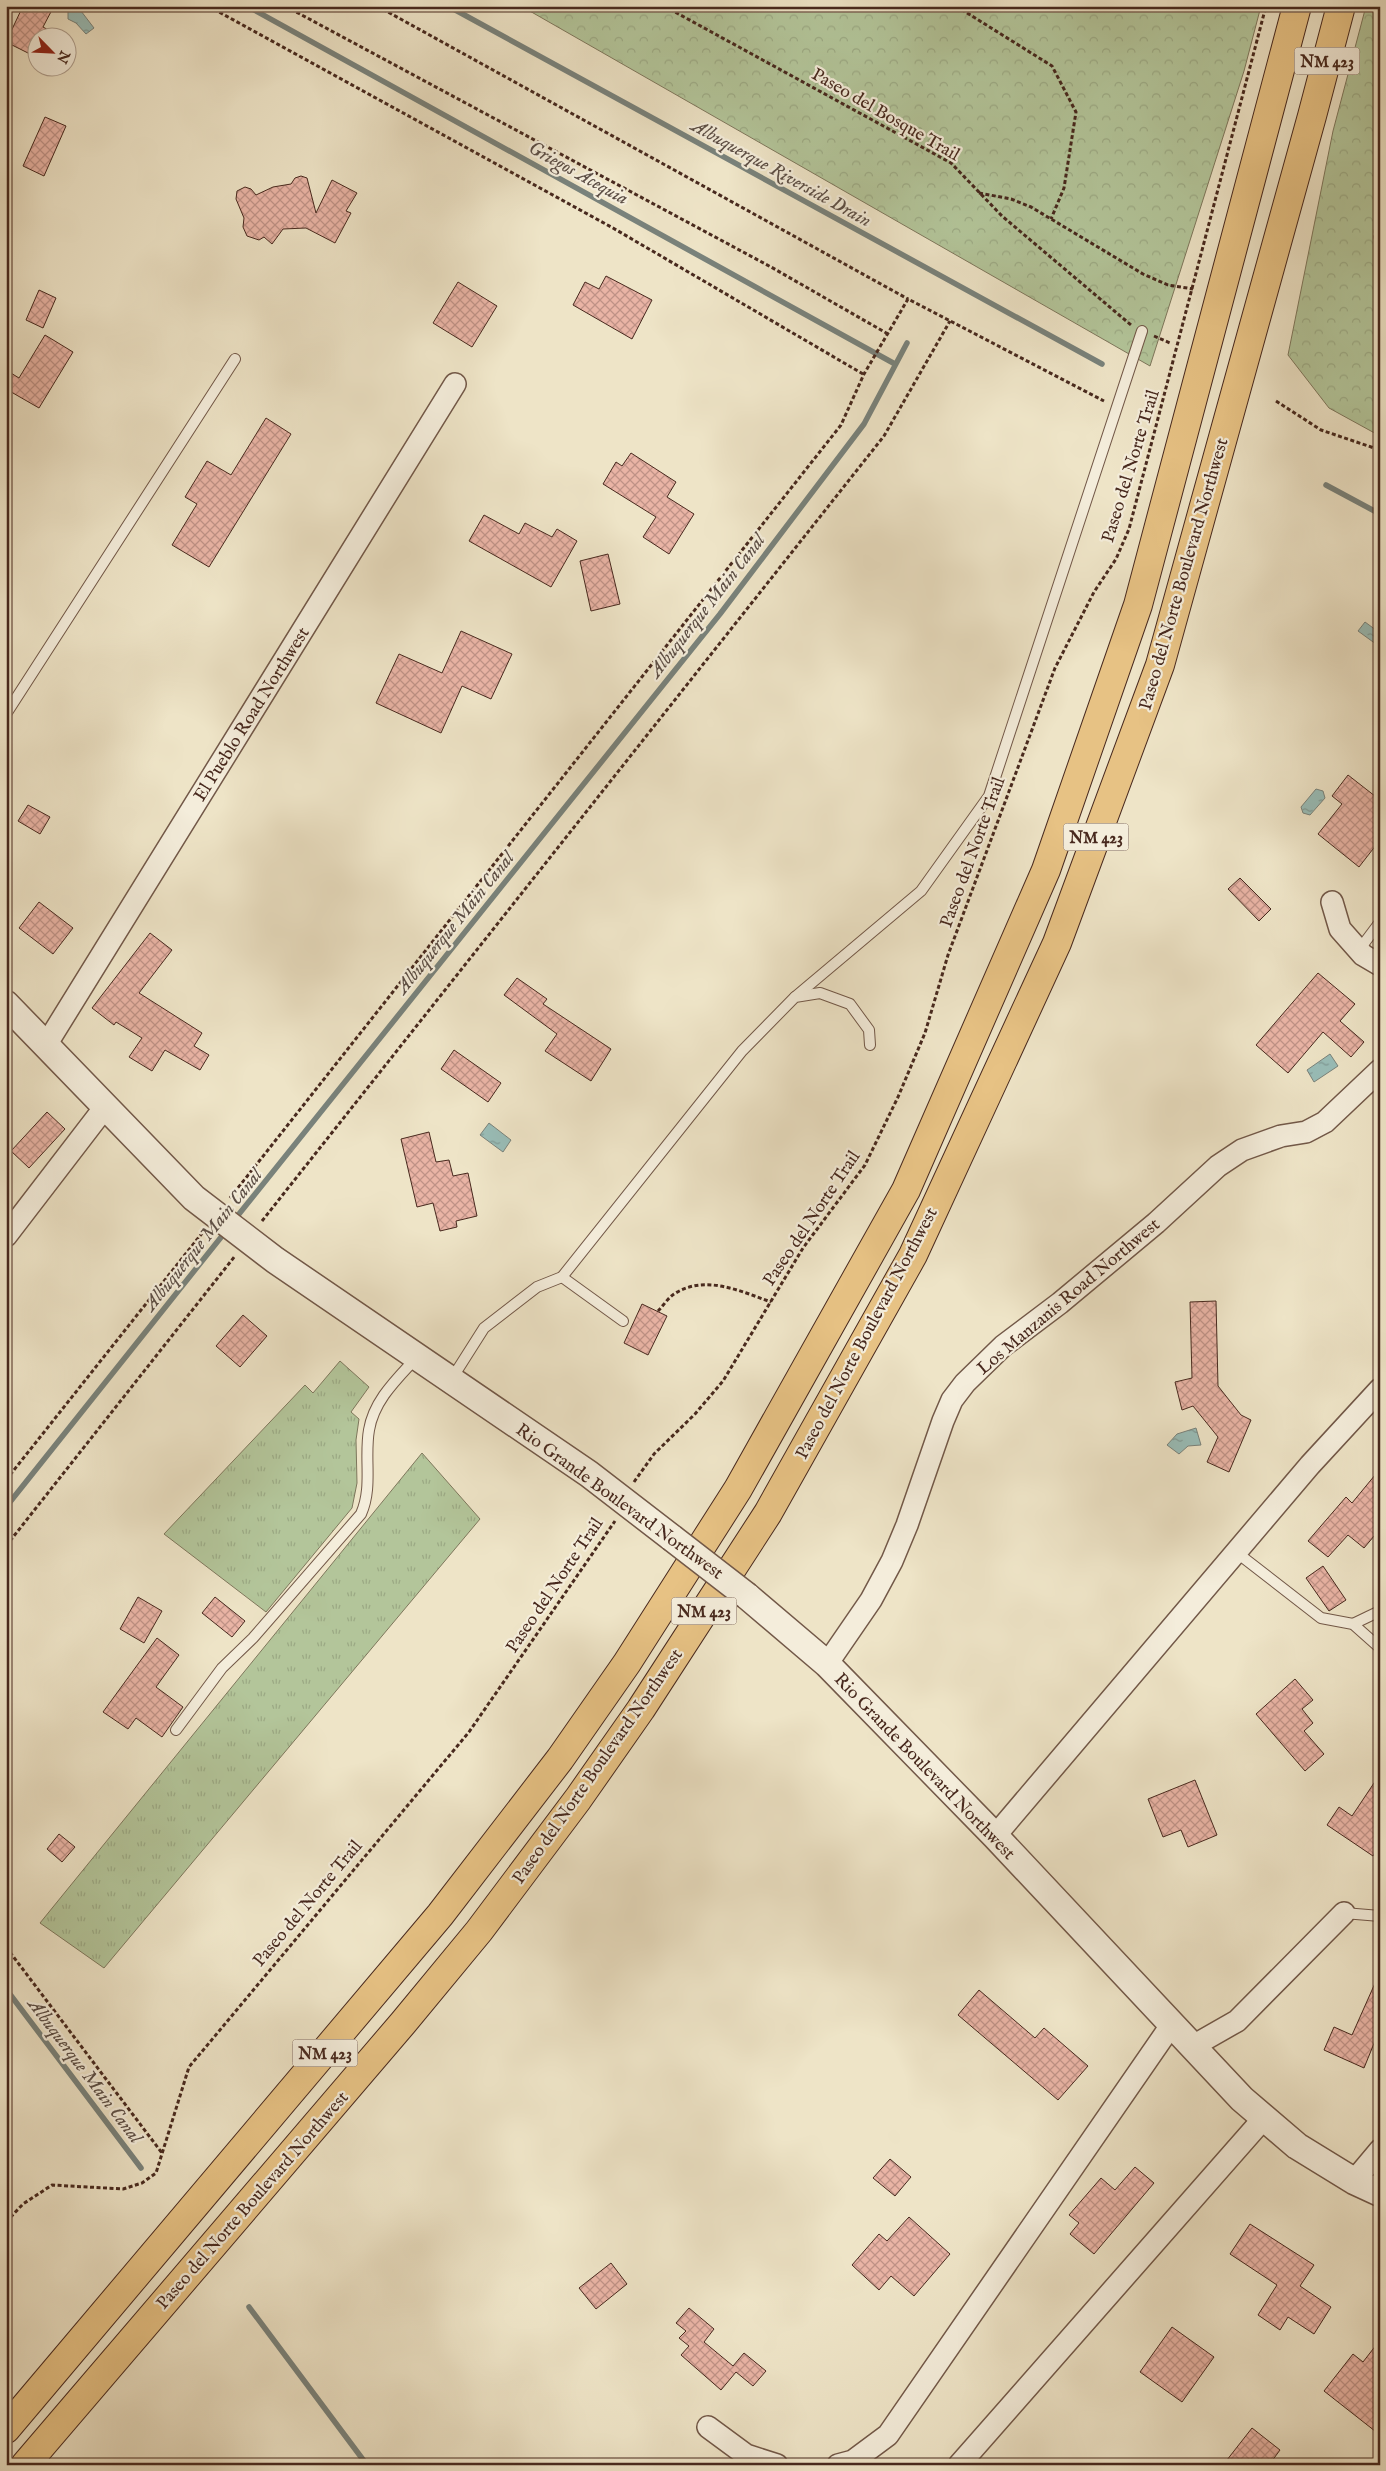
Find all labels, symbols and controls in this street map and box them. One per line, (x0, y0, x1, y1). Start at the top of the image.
north arrow (28, 28, 78, 78)
text: N (52, 47, 74, 66)
road number: NM 423 (1294, 48, 1360, 74)
street label: Paseo del Bosque Trail (807, 64, 963, 167)
water label: Albuquerque Riverside Drain (685, 113, 875, 233)
water label: Griegos Acequia (524, 136, 632, 211)
street label: Paseo del Norte Trail (1097, 387, 1166, 546)
street label: Paseo del Norte Boulevard Northwest (1135, 436, 1234, 713)
water label: Albuquerque Main Canal (643, 528, 772, 684)
street label: El Pueblo Road Northwest (189, 623, 315, 806)
street label: Paseo del Norte Trail (935, 774, 1011, 931)
road number: NM 423 (1064, 824, 1128, 850)
water label: Albuquerque Main Canal (390, 846, 521, 1001)
street label: Paseo del Norte Trail (758, 1147, 866, 1291)
water label: Albuquerque Main Canal (138, 1163, 269, 1318)
street label: Paseo del Norte Boulevard Northwest (791, 1204, 944, 1464)
street label: Los Manzanis Road Northwest (973, 1214, 1165, 1381)
street label: Rio Grande Boulevard Northwest (511, 1419, 727, 1585)
street label: Paseo del Norte Trail (501, 1514, 609, 1658)
road number: NM 423 (672, 1598, 736, 1624)
street label: Paseo del Norte Boulevard Northwest (508, 1645, 688, 1889)
street label: Rio Grande Boulevard Northwest (828, 1669, 1019, 1865)
street label: Paseo del Norte Trail (248, 1836, 368, 1972)
water label: Albuquerque Main Canal (21, 1992, 148, 2150)
road number: NM 423 (292, 2040, 358, 2066)
street label: Paseo del Norte Boulevard Northwest (152, 2087, 354, 2315)

